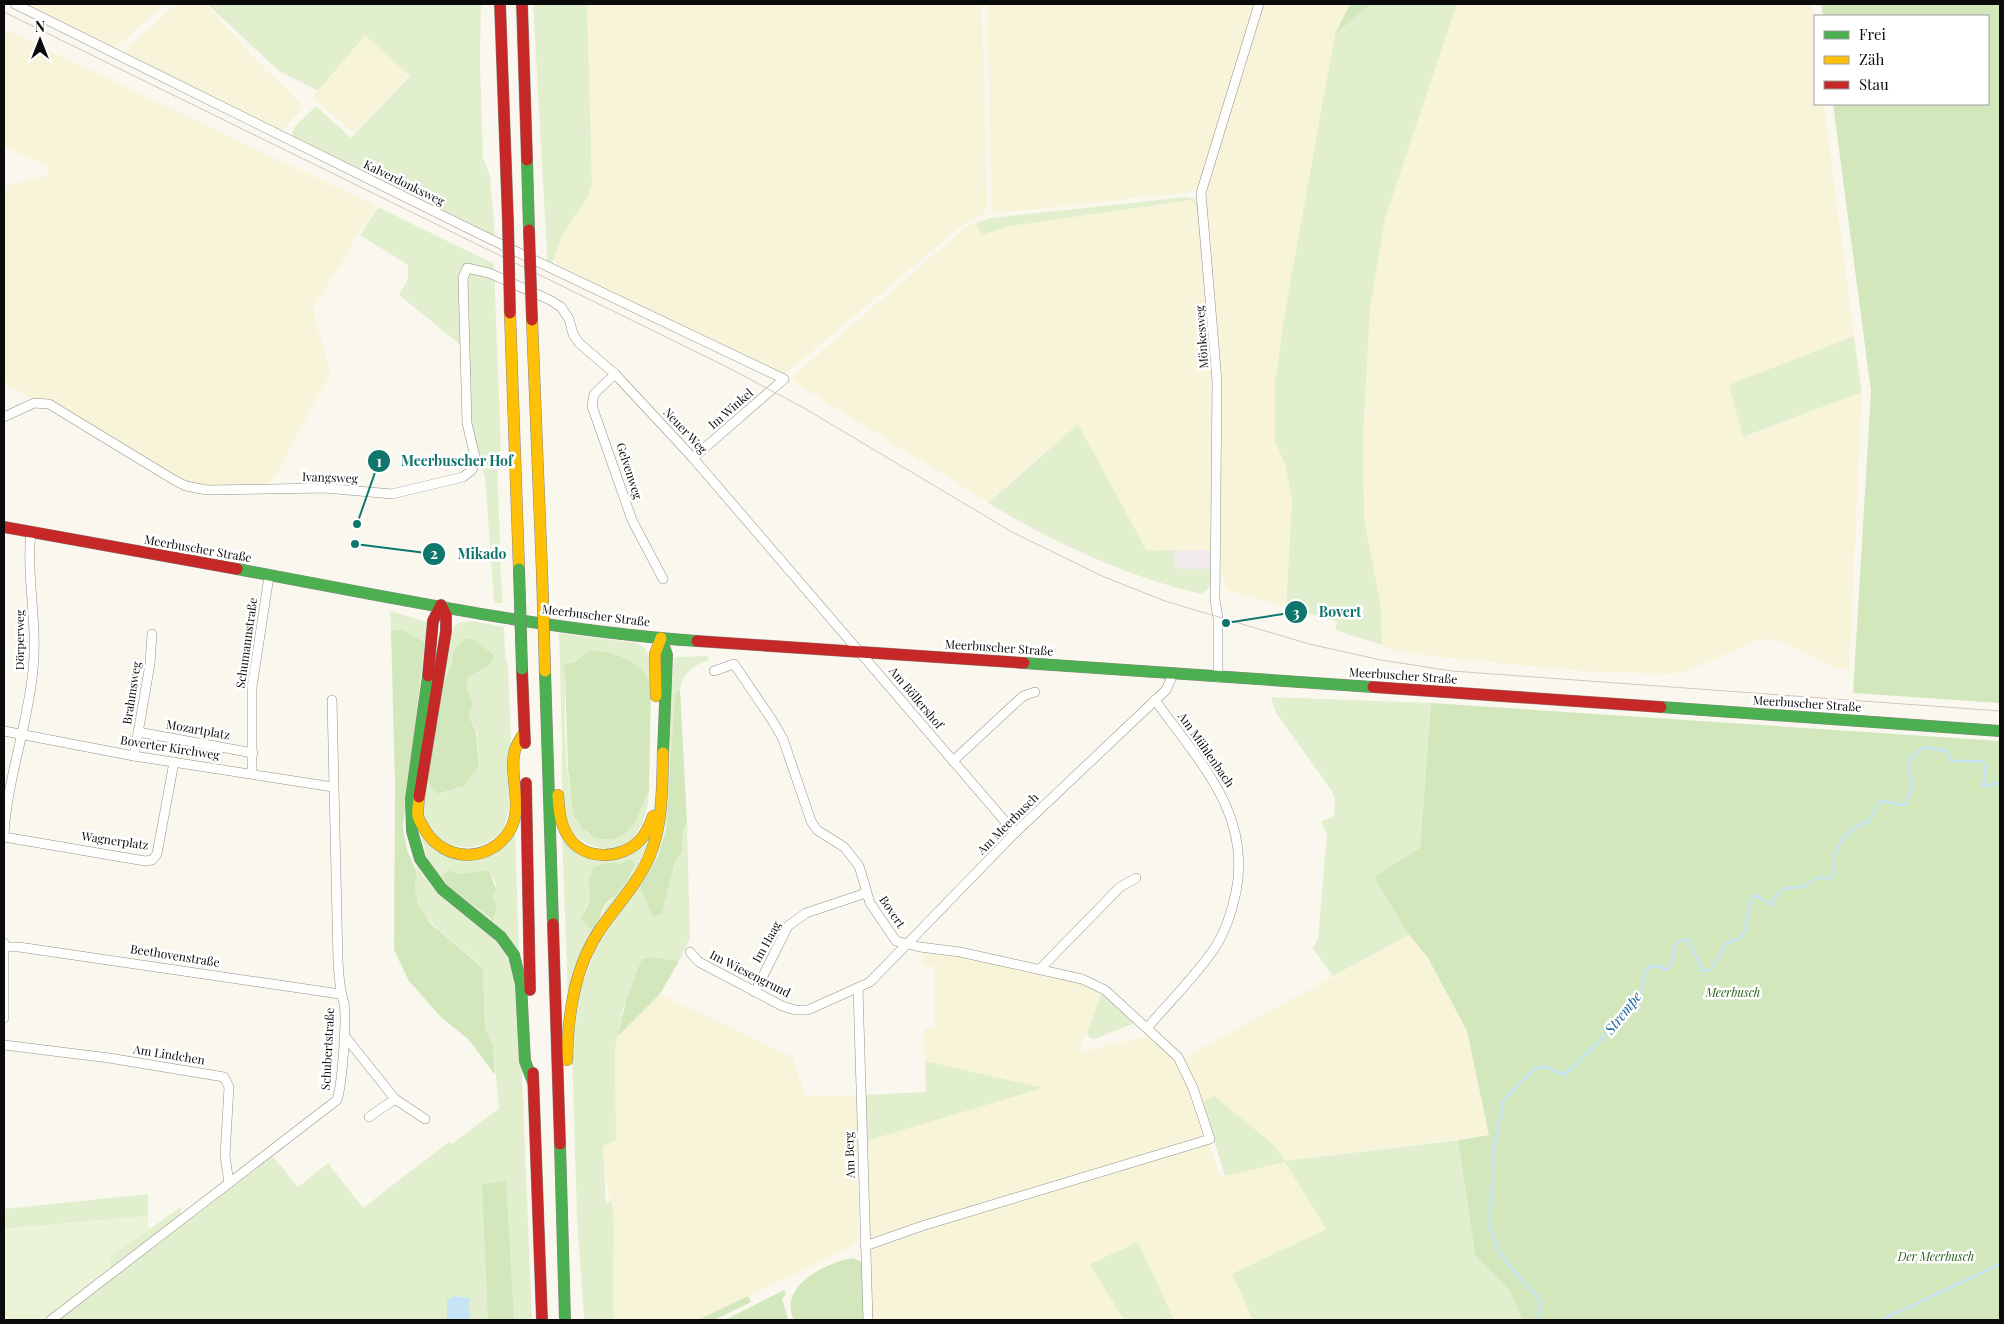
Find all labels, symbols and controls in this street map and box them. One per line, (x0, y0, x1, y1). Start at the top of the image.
north arrow (15, 15, 65, 65)
legend (1814, 15, 1989, 105)
text: N (35, 17, 45, 36)
text: Frei (1859, 24, 1887, 44)
text: Zäh (1859, 49, 1884, 69)
text: Stau (1859, 74, 1889, 94)
street label: Kalverdonksweg (361, 156, 448, 209)
street label: Mönkesweg (1191, 304, 1211, 369)
street label: Im Winkel (705, 384, 757, 432)
street label: Neuer Weg (660, 404, 712, 457)
street label: Gelvenweg (613, 440, 647, 502)
callout: Meerbuscher Hof (366, 447, 523, 476)
text: 1 (376, 451, 382, 471)
text: Meerbuscher Hof (401, 451, 514, 470)
street label: Ivangsweg (302, 468, 359, 486)
street label: Meerbuscher Straße (143, 531, 253, 565)
callout: Mikado (422, 539, 516, 568)
text: 2 (430, 543, 438, 563)
text: Mikado (457, 544, 507, 563)
street label: Schumannstraße (232, 597, 260, 689)
callout: Bovert (1283, 598, 1371, 627)
street label: Meerbuscher Straße (541, 600, 651, 630)
text: 3 (1292, 602, 1300, 622)
text: Bovert (1319, 602, 1361, 621)
street label: Dörperweg (11, 609, 27, 670)
street label: Meerbuscher Straße (944, 635, 1054, 659)
street label: Brahmsweg (118, 660, 144, 725)
street label: Am Böllershof (885, 662, 948, 732)
street label: Meerbuscher Straße (1348, 663, 1458, 687)
street label: Meerbuscher Straße (1752, 691, 1862, 715)
street label: Am Mühlenbach (1175, 708, 1239, 790)
street label: Mozartplatz (165, 716, 232, 743)
street label: Boverter Kirchweg (119, 731, 222, 763)
street label: Am Meerbusch (972, 789, 1041, 858)
street label: Wagnerplatz (80, 827, 150, 853)
street label: Bovert (876, 892, 910, 931)
street label: Im Haag (748, 917, 784, 965)
street label: Beethovenstraße (129, 940, 221, 970)
street label: Im Wiesengrund (707, 946, 794, 1000)
park label: Meerbusch (1705, 984, 1760, 1000)
water label: Strempe (1599, 987, 1645, 1039)
street label: Schubertstraße (317, 1007, 337, 1091)
street label: Am Lindchen (131, 1040, 206, 1068)
street label: Am Berg (840, 1131, 858, 1180)
park label: Der Meerbusch (1897, 1248, 1974, 1264)

